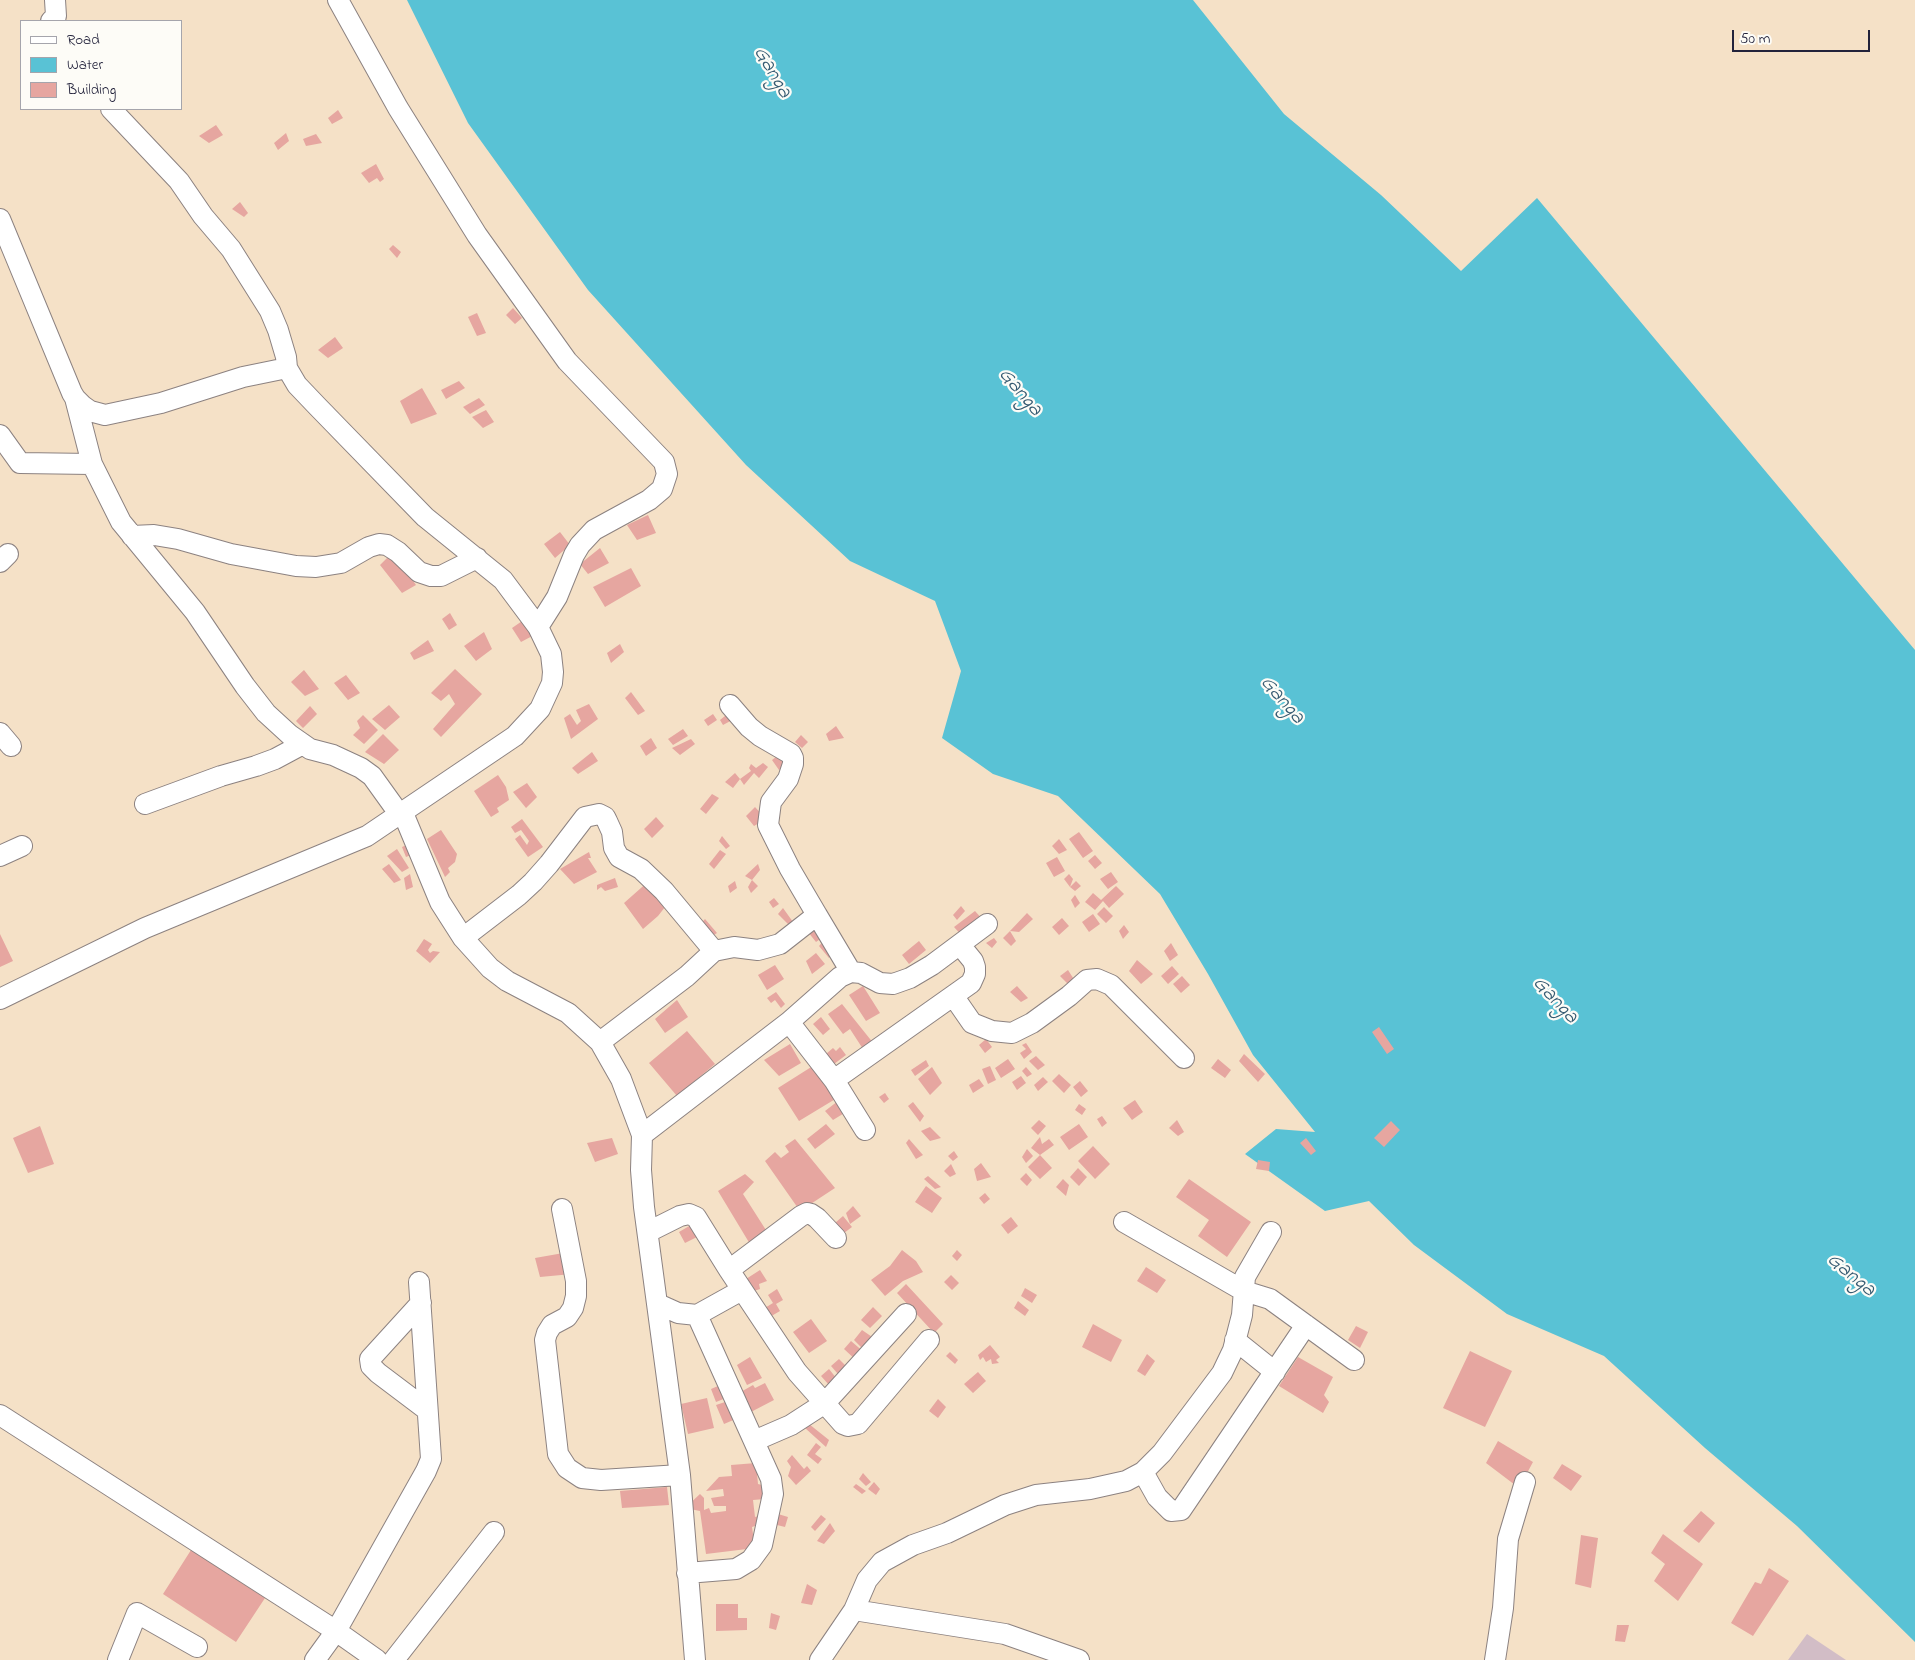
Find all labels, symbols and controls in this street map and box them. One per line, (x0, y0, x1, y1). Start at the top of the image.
legend (20, 20, 182, 110)
scale bar (1735, 20, 1872, 52)
text: 50 m (1740, 28, 1770, 50)
text: Road (67, 29, 100, 51)
water label: Ganga (746, 43, 796, 103)
text: Water (67, 54, 103, 76)
text: Building (67, 79, 116, 101)
water label: Ganga (991, 364, 1047, 422)
water label: Ganga (1253, 672, 1309, 730)
water label: Ganga (1526, 972, 1582, 1030)
water label: Ganga (1821, 1248, 1879, 1304)

